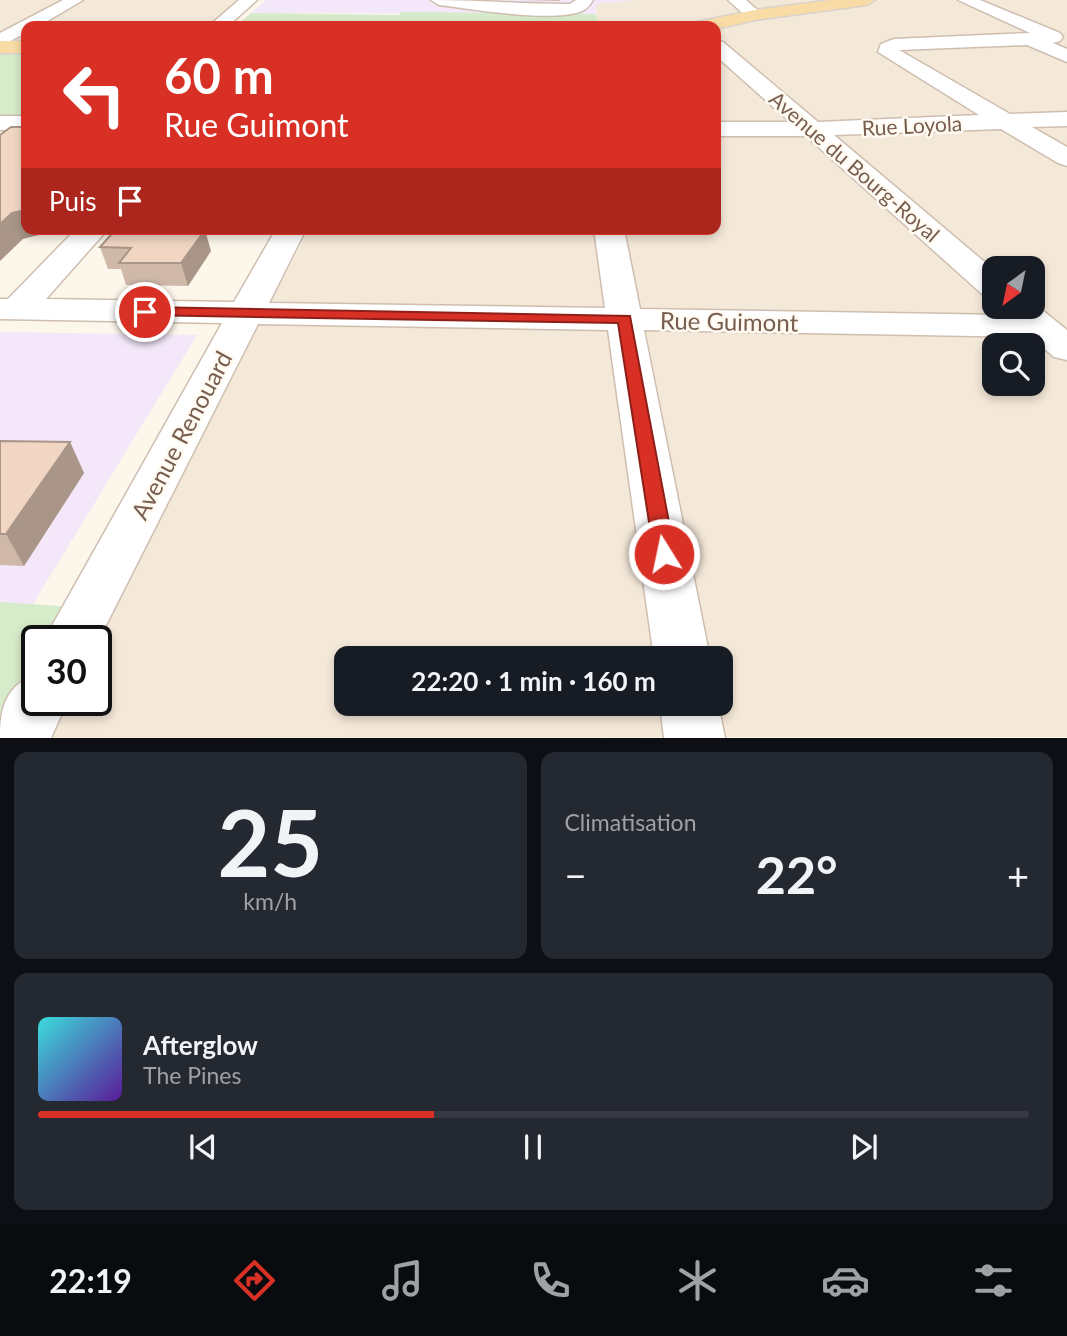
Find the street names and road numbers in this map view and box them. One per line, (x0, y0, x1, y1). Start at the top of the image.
street label: Avenue du Bourg-Royal (765, 85, 945, 247)
street label: Rue Loyola (861, 110, 963, 140)
street label: Rue Guimont (660, 305, 799, 337)
street label: Avenue Renouard (124, 346, 238, 524)

